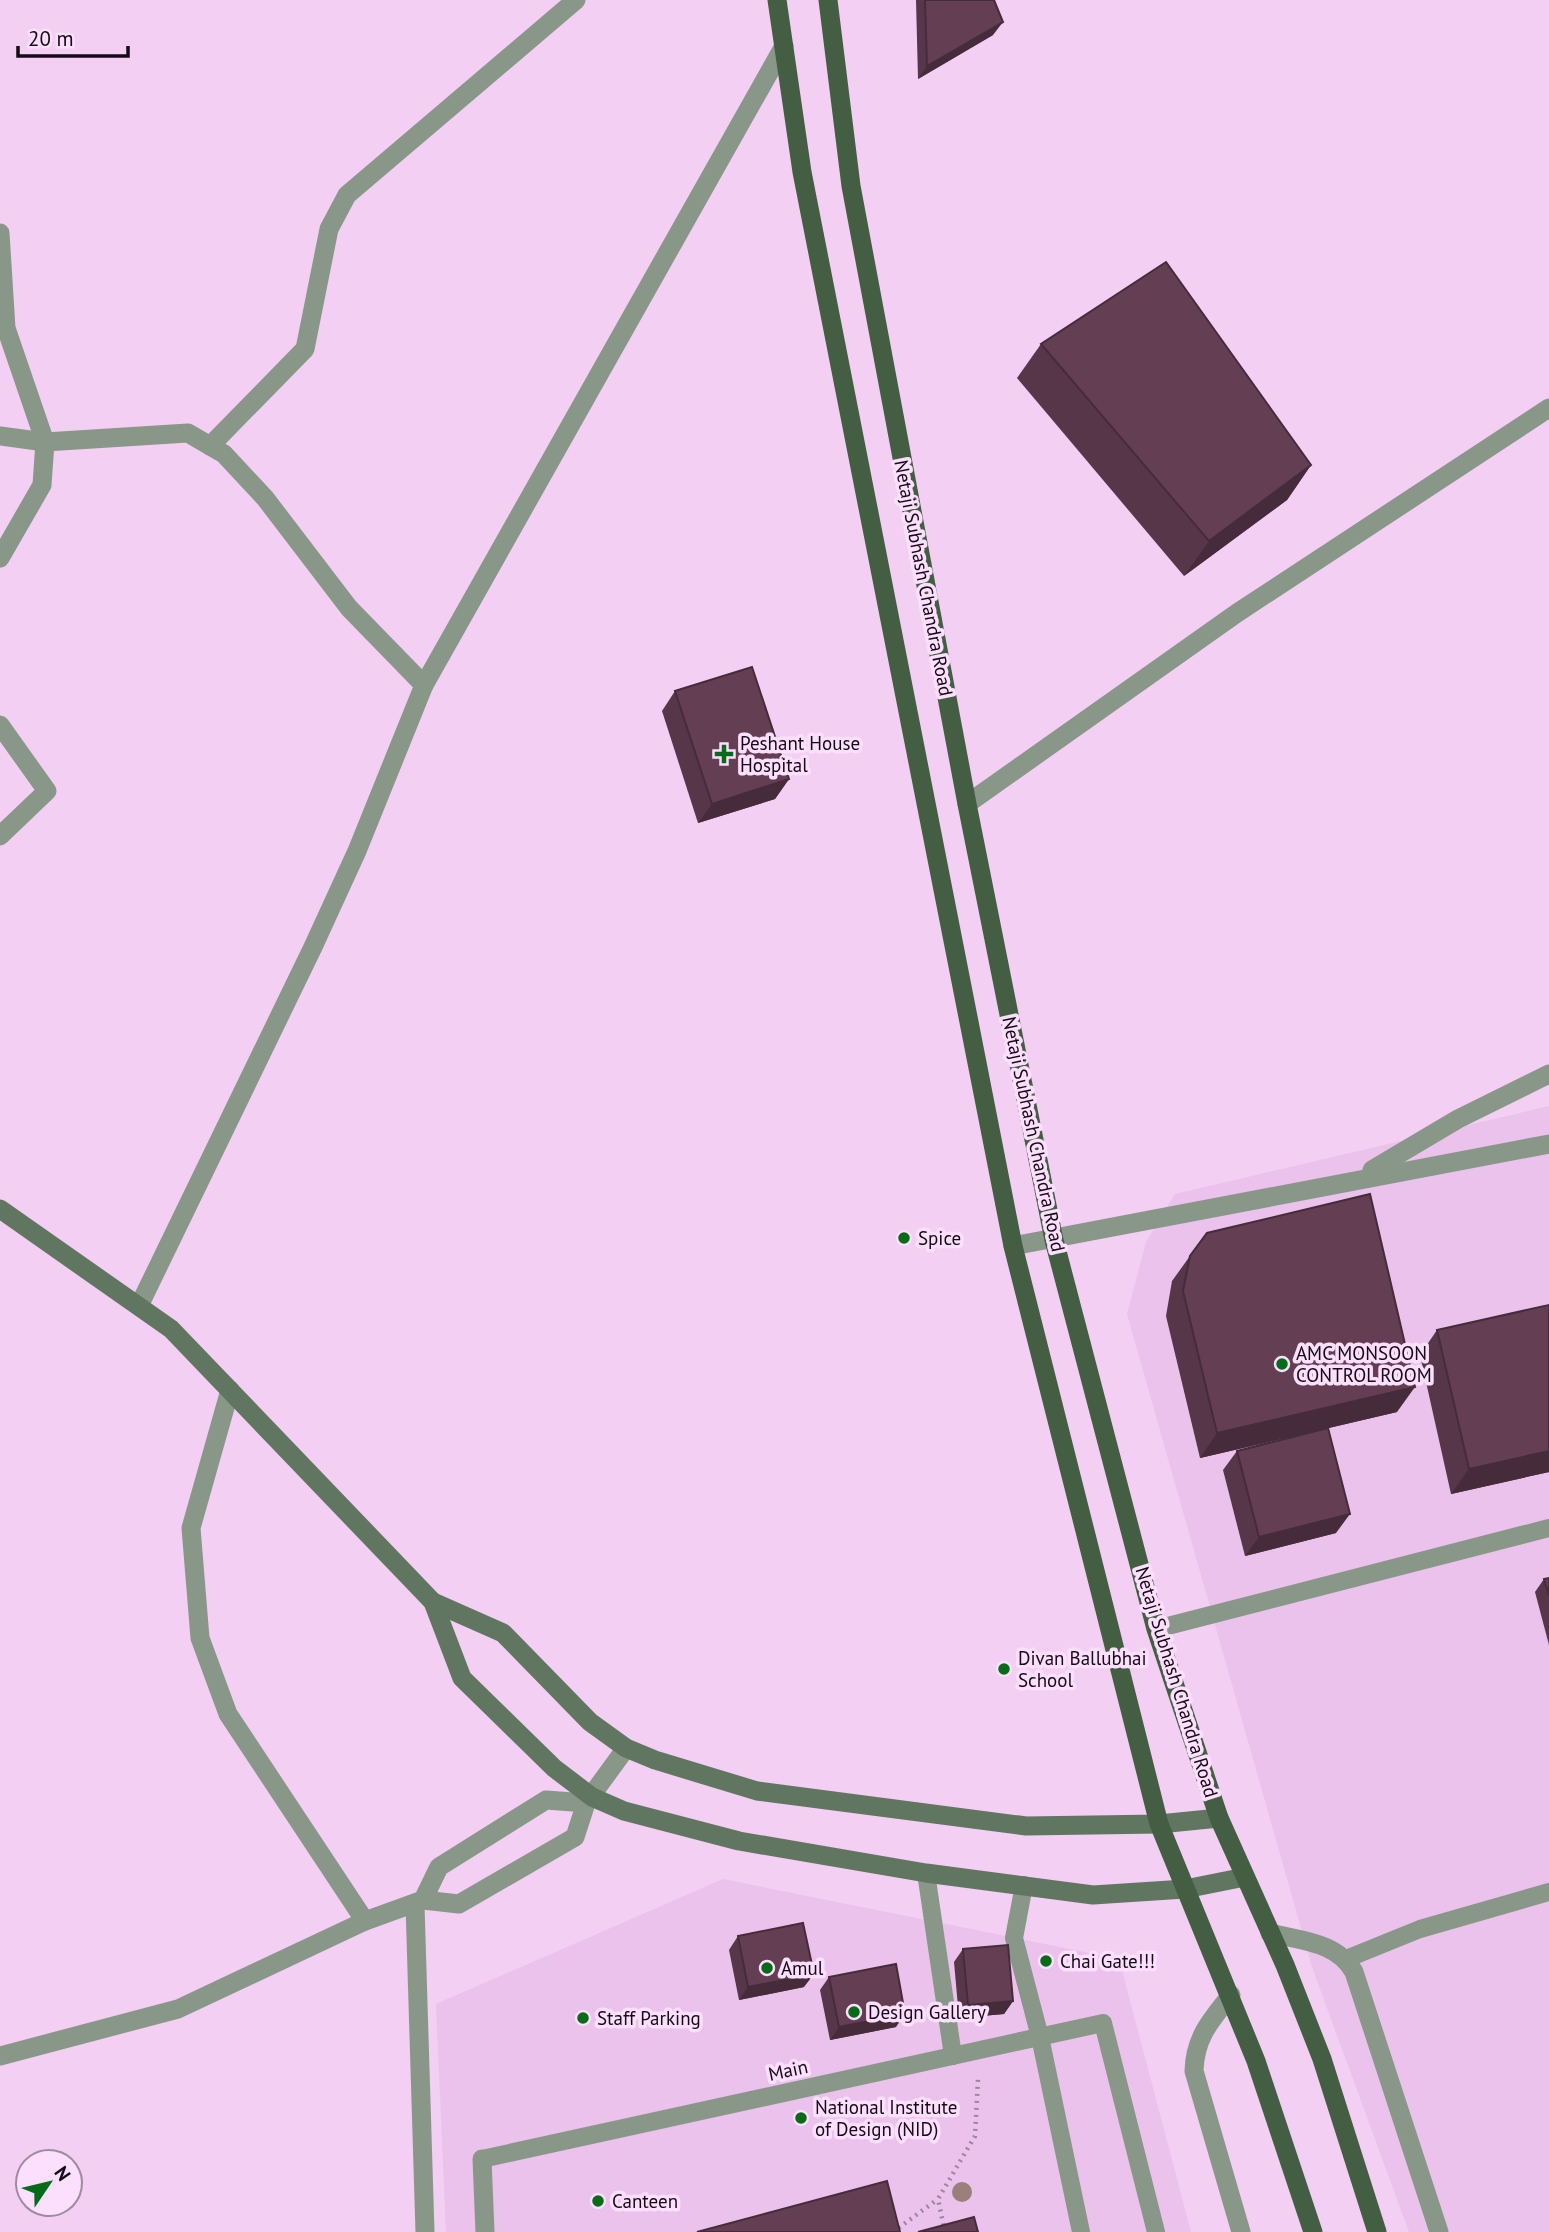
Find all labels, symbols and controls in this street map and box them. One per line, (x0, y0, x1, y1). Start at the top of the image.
scale bar (18, 14, 128, 58)
text: 20 m (28, 25, 74, 52)
street label: Netaji Subhash Chandra Road (889, 458, 959, 698)
place label: Peshant House Hospital (740, 731, 860, 777)
marker: Peshant House Hospital (714, 744, 734, 764)
street label: Netaji Subhash Chandra Road (997, 1014, 1071, 1254)
place label: Spice (918, 1226, 961, 1250)
marker: Spice (896, 1230, 912, 1246)
place label: AMC MONSOON CONTROL ROOM (1296, 1341, 1432, 1387)
marker: AMC MONSOON CONTROL ROOM (1274, 1356, 1290, 1372)
street label: Netaji Subhash Chandra Road (1130, 1564, 1224, 1800)
place label: Divan Ballubhai School (1018, 1646, 1147, 1692)
marker: Divan Ballubhai School (996, 1661, 1012, 1677)
place label: Chai Gate!!! (1060, 1949, 1155, 1973)
marker: Chai Gate!!! (1038, 1953, 1054, 1969)
place label: Amul (781, 1956, 824, 1980)
marker: Amul (759, 1960, 775, 1976)
place label: Design Gallery (868, 2000, 986, 2024)
marker: Design Gallery (846, 2004, 862, 2020)
place label: Staff Parking (597, 2006, 701, 2030)
marker: Staff Parking (575, 2010, 591, 2026)
street label: Main (766, 2054, 810, 2086)
place label: National Institute of Design (NID) (815, 2095, 957, 2141)
marker: National Institute of Design (NID) (793, 2110, 809, 2126)
north arrow (14, 2148, 84, 2218)
text: N (50, 2161, 76, 2185)
place label: Canteen (612, 2189, 678, 2213)
marker: Canteen (590, 2193, 606, 2209)

